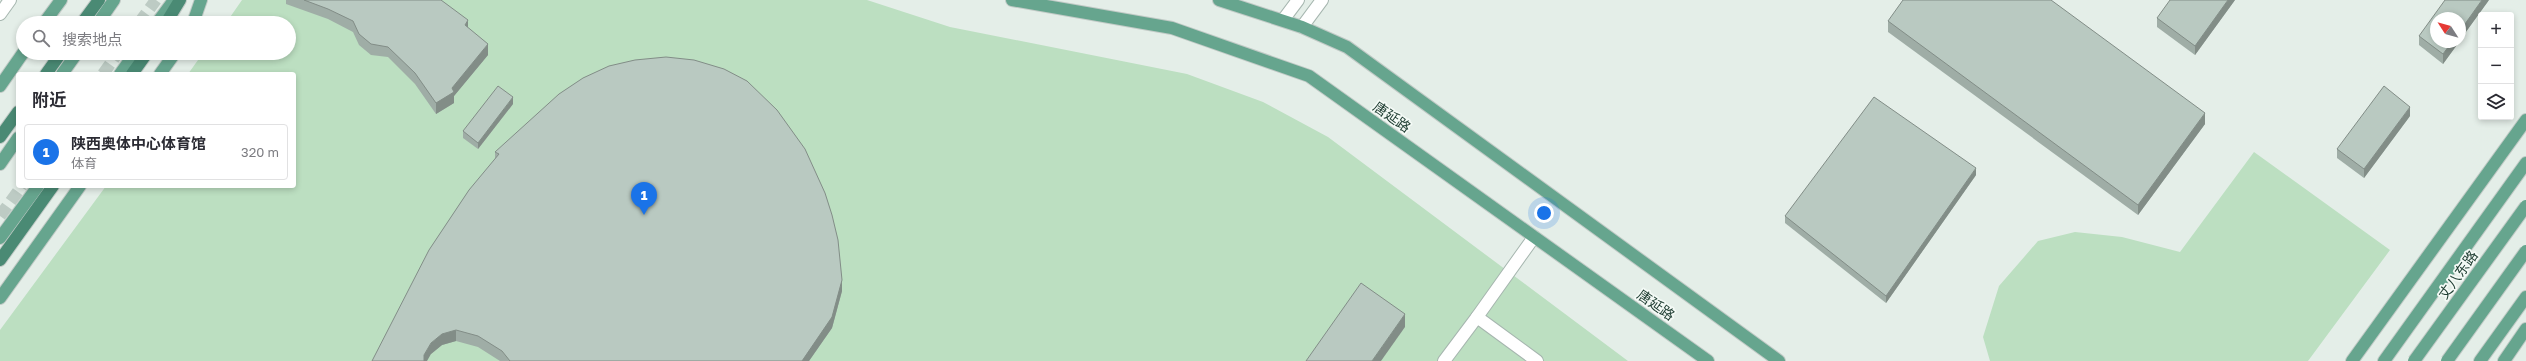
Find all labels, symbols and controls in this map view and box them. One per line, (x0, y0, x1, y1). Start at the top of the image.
north arrow (2430, 12, 2466, 48)
map controls (2478, 12, 2514, 120)
button: + (2478, 12, 2514, 48)
search box (16, 16, 296, 60)
icon: search (30, 27, 52, 49)
text: 搜索地点 (62, 30, 122, 48)
button: − (2478, 48, 2514, 84)
button: layers (2478, 84, 2514, 120)
text: 附近 (32, 89, 66, 110)
street label: 唐延路 (1370, 98, 1414, 136)
text: 陕西奥体中心体育馆 (71, 134, 206, 152)
text: 1 (43, 144, 49, 160)
text: 320 m (241, 144, 279, 160)
text: 体育 (71, 155, 97, 171)
pin: 1 (631, 182, 657, 215)
your location (1534, 203, 1554, 223)
street label: 丈八东路 (2434, 247, 2481, 302)
street label: 唐延路 (1634, 286, 1678, 324)

